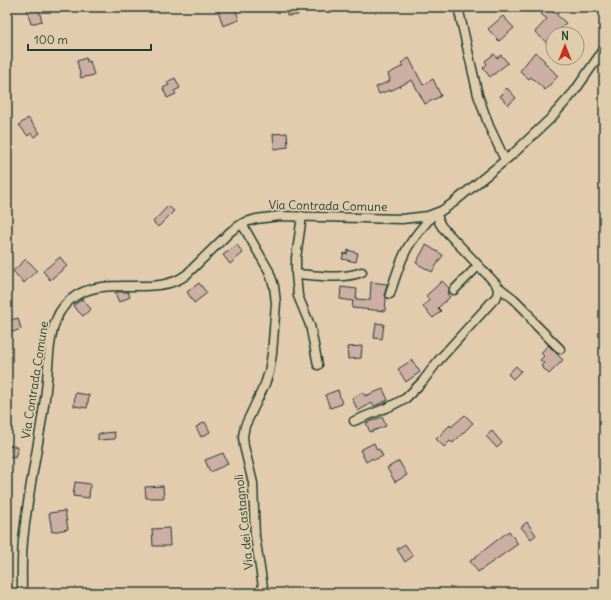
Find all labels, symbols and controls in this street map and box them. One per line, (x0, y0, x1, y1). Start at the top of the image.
scale bar (28, 26, 151, 52)
north arrow (545, 26, 585, 66)
text: N (561, 29, 569, 43)
text: 100 m (34, 32, 68, 47)
street label: Via Contrada Comune (268, 197, 388, 214)
street label: Via Contrada Comune (18, 320, 51, 440)
street label: Via dei Castagnoli (231, 474, 256, 570)

